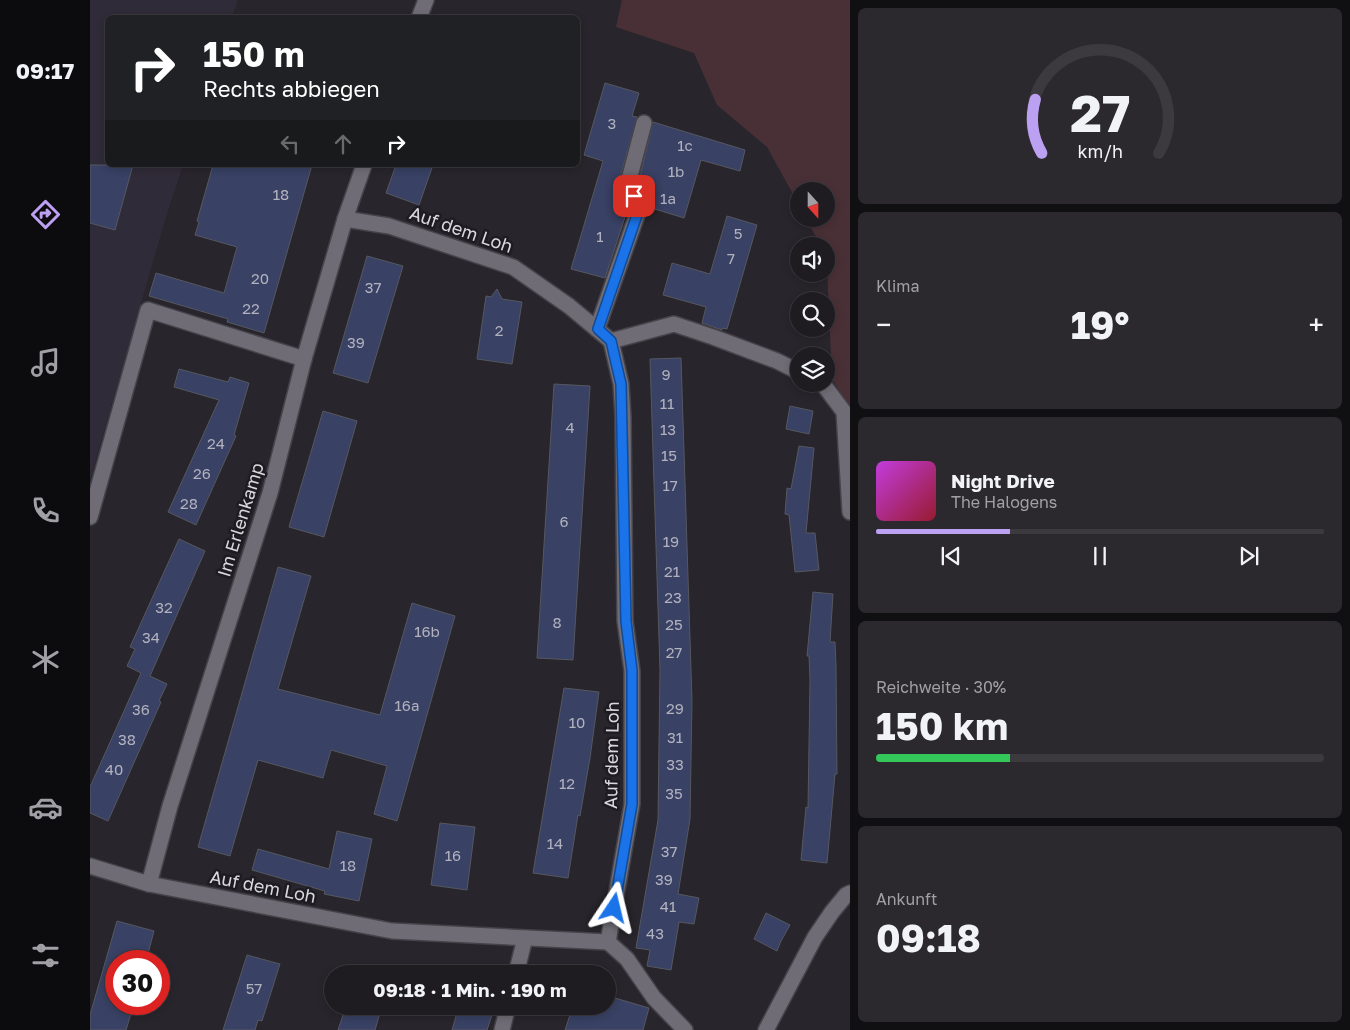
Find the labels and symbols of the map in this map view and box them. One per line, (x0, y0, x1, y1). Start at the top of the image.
house number: 3 (608, 114, 616, 132)
house number: 1c (677, 136, 693, 154)
house number: 1b (668, 162, 684, 180)
pin (613, 175, 655, 217)
north arrow (790, 182, 835, 228)
house number: 18 (273, 185, 289, 203)
house number: 1a (660, 189, 676, 207)
street label: Auf dem Loh (407, 201, 516, 257)
house number: 5 (734, 224, 742, 242)
house number: 1 (596, 227, 604, 245)
house number: 7 (727, 249, 735, 267)
house number: 20 (251, 269, 269, 287)
house number: 37 (365, 278, 381, 296)
house number: 22 (242, 299, 260, 317)
house number: 2 (495, 321, 503, 339)
house number: 39 (347, 333, 365, 351)
house number: 9 (661, 365, 671, 383)
house number: 11 (660, 394, 674, 412)
house number: 4 (565, 418, 575, 436)
house number: 13 (660, 420, 676, 438)
house number: 24 (207, 434, 225, 452)
house number: 15 (661, 446, 677, 464)
street label: Im Erlenkamp (212, 460, 268, 580)
house number: 26 (193, 464, 211, 482)
house number: 17 (662, 476, 678, 494)
house number: 28 (180, 494, 198, 512)
house number: 6 (559, 512, 569, 530)
house number: 19 (663, 532, 679, 550)
house number: 21 (664, 562, 680, 580)
house number: 23 (664, 588, 682, 606)
house number: 32 (155, 598, 173, 616)
house number: 8 (552, 613, 562, 631)
house number: 25 (665, 615, 683, 633)
house number: 16b (414, 622, 440, 640)
house number: 34 (142, 628, 160, 646)
house number: 27 (666, 643, 682, 661)
house number: 16a (395, 696, 419, 714)
house number: 29 (666, 699, 684, 717)
house number: 36 (132, 700, 150, 718)
street label: Auf dem Loh (599, 701, 623, 809)
house number: 10 (569, 713, 585, 731)
house number: 31 (667, 728, 683, 746)
house number: 38 (118, 730, 136, 748)
house number: 33 (666, 755, 684, 773)
house number: 40 (105, 760, 123, 778)
house number: 12 (559, 774, 575, 792)
house number: 35 (665, 784, 683, 802)
house number: 14 (547, 834, 563, 852)
house number: 37 (661, 842, 677, 860)
house number: 16 (445, 846, 461, 864)
house number: 18 (340, 856, 356, 874)
street label: Auf dem Loh (208, 865, 318, 907)
house number: 39 (655, 870, 673, 888)
position arrow (587, 881, 639, 933)
house number: 41 (660, 897, 676, 915)
house number: 43 (646, 924, 664, 942)
speed limit sign: 30 (105, 950, 170, 1015)
house number: 57 (246, 979, 262, 997)

